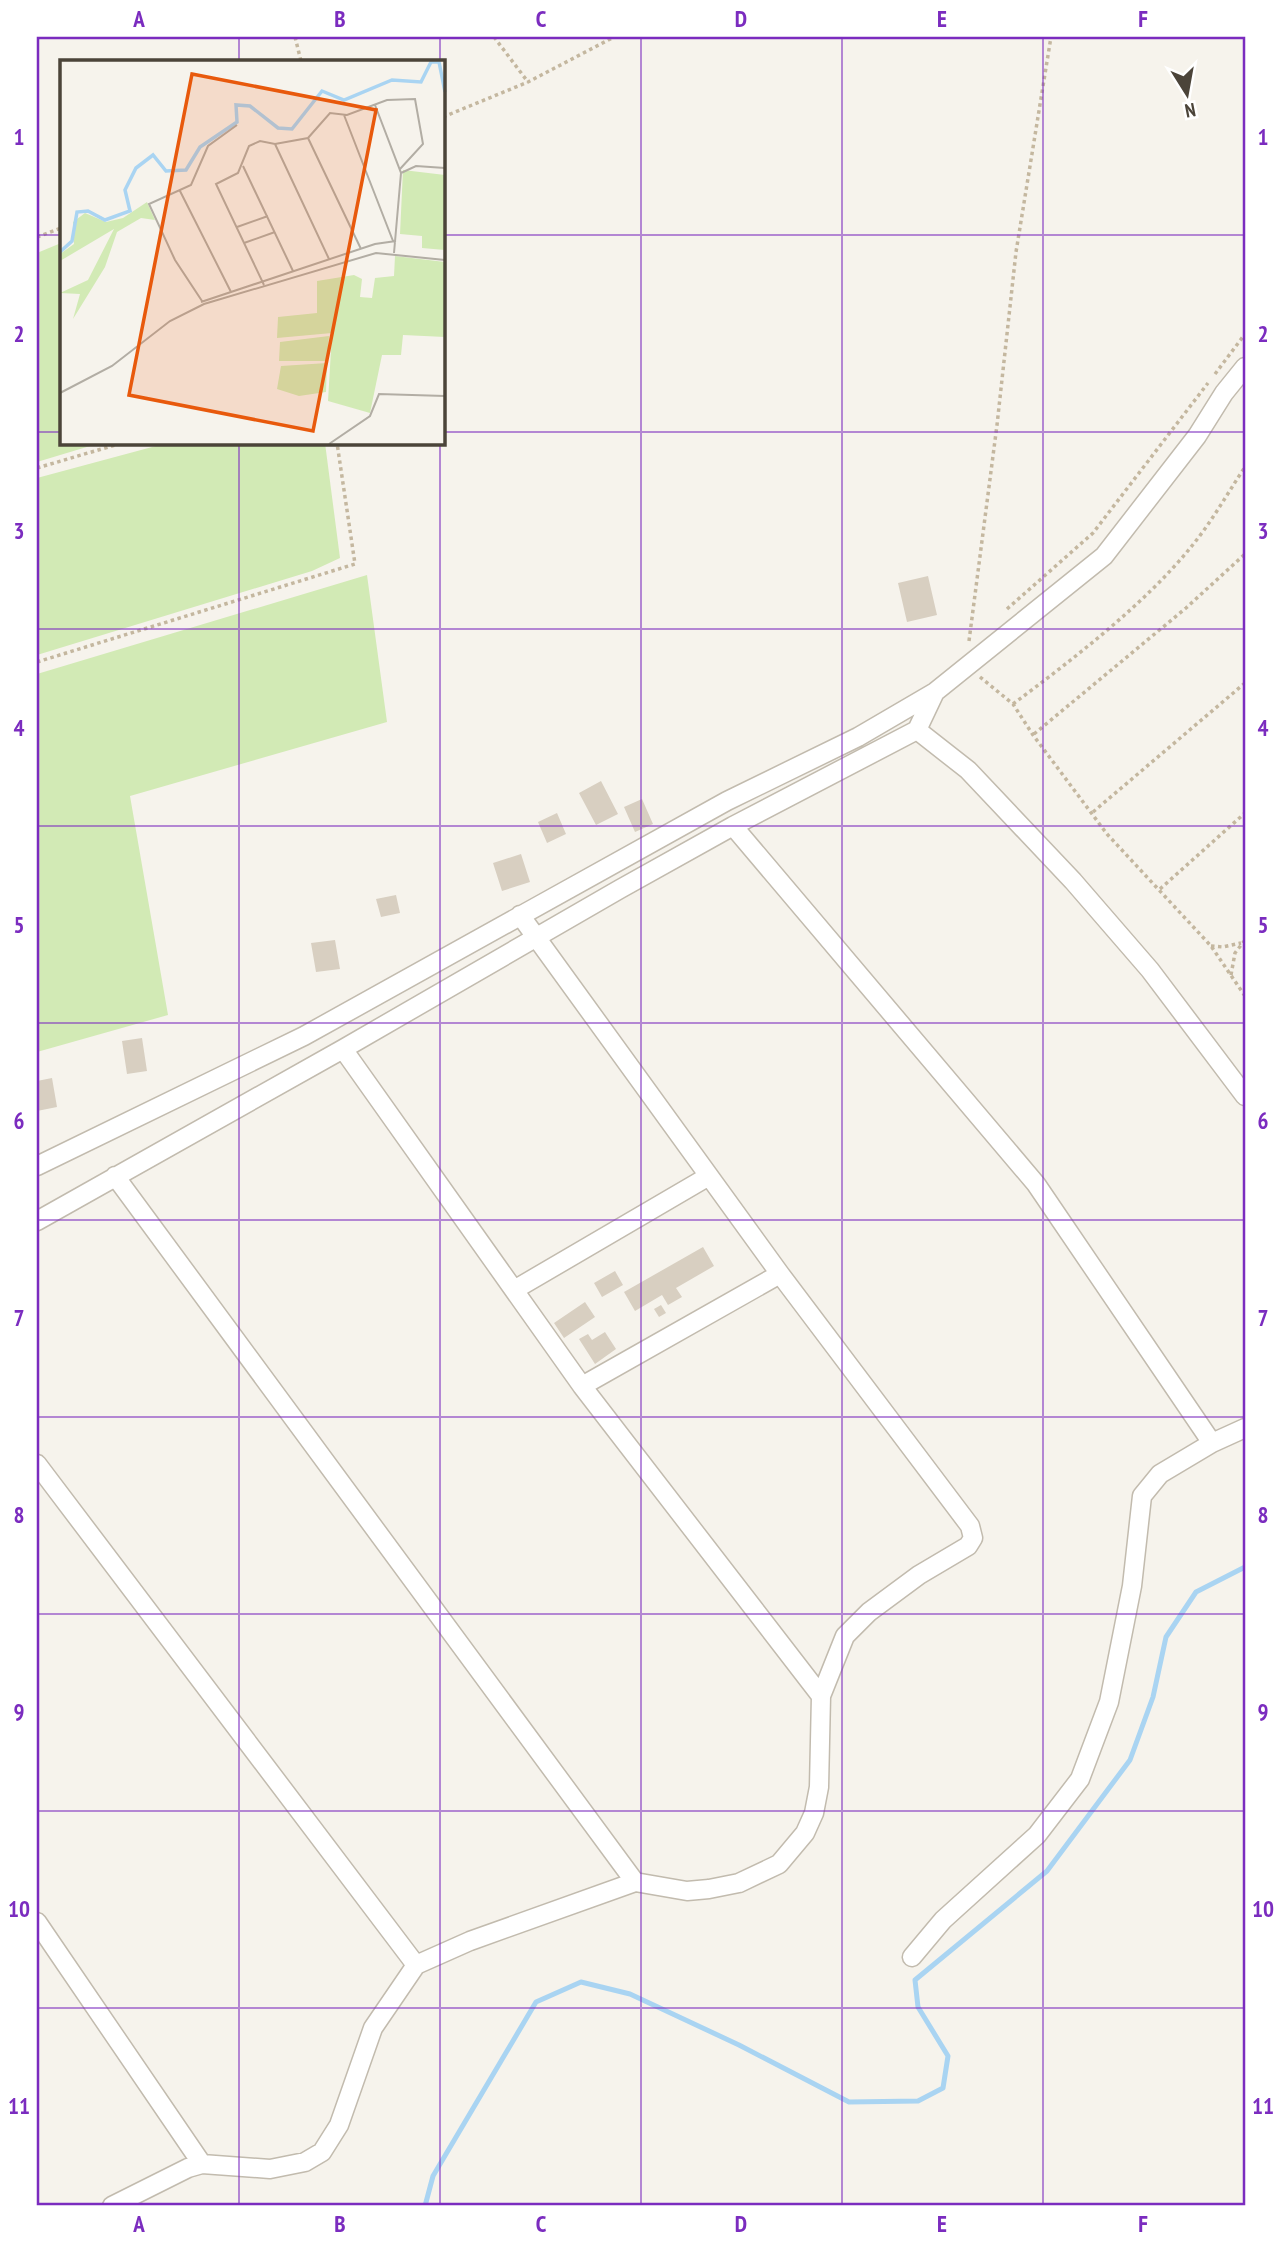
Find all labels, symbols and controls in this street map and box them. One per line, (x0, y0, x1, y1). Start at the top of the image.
text: A (132, 4, 145, 33)
text: B (334, 4, 346, 33)
text: C (536, 4, 547, 33)
text: D (735, 4, 747, 33)
text: E (937, 4, 947, 33)
text: F (1138, 4, 1148, 33)
inset map (60, 60, 444, 444)
north arrow (1152, 60, 1222, 130)
text: N (1183, 98, 1198, 123)
text: 1 (14, 122, 25, 151)
text: 1 (1258, 122, 1269, 151)
text: 2 (14, 319, 25, 348)
text: 2 (1258, 319, 1269, 348)
text: 3 (14, 516, 25, 545)
text: 3 (1258, 516, 1269, 545)
text: 4 (14, 713, 25, 742)
text: 4 (1258, 713, 1269, 742)
text: 5 (14, 910, 25, 939)
text: 5 (1258, 910, 1269, 939)
text: 6 (14, 1106, 25, 1135)
text: 6 (1258, 1106, 1269, 1135)
text: 7 (14, 1303, 25, 1332)
text: 7 (1258, 1303, 1269, 1332)
text: 8 (14, 1500, 25, 1529)
text: 8 (1258, 1500, 1269, 1529)
text: 9 (14, 1697, 25, 1726)
text: 9 (1258, 1697, 1269, 1726)
text: 10 (8, 1894, 30, 1923)
text: 10 (1252, 1894, 1274, 1923)
text: 11 (8, 2091, 30, 2120)
text: 11 (1252, 2091, 1274, 2120)
text: A (132, 2209, 145, 2238)
text: B (334, 2209, 346, 2238)
text: C (536, 2209, 547, 2238)
text: D (735, 2209, 747, 2238)
text: E (937, 2209, 947, 2238)
text: F (1138, 2209, 1148, 2238)

